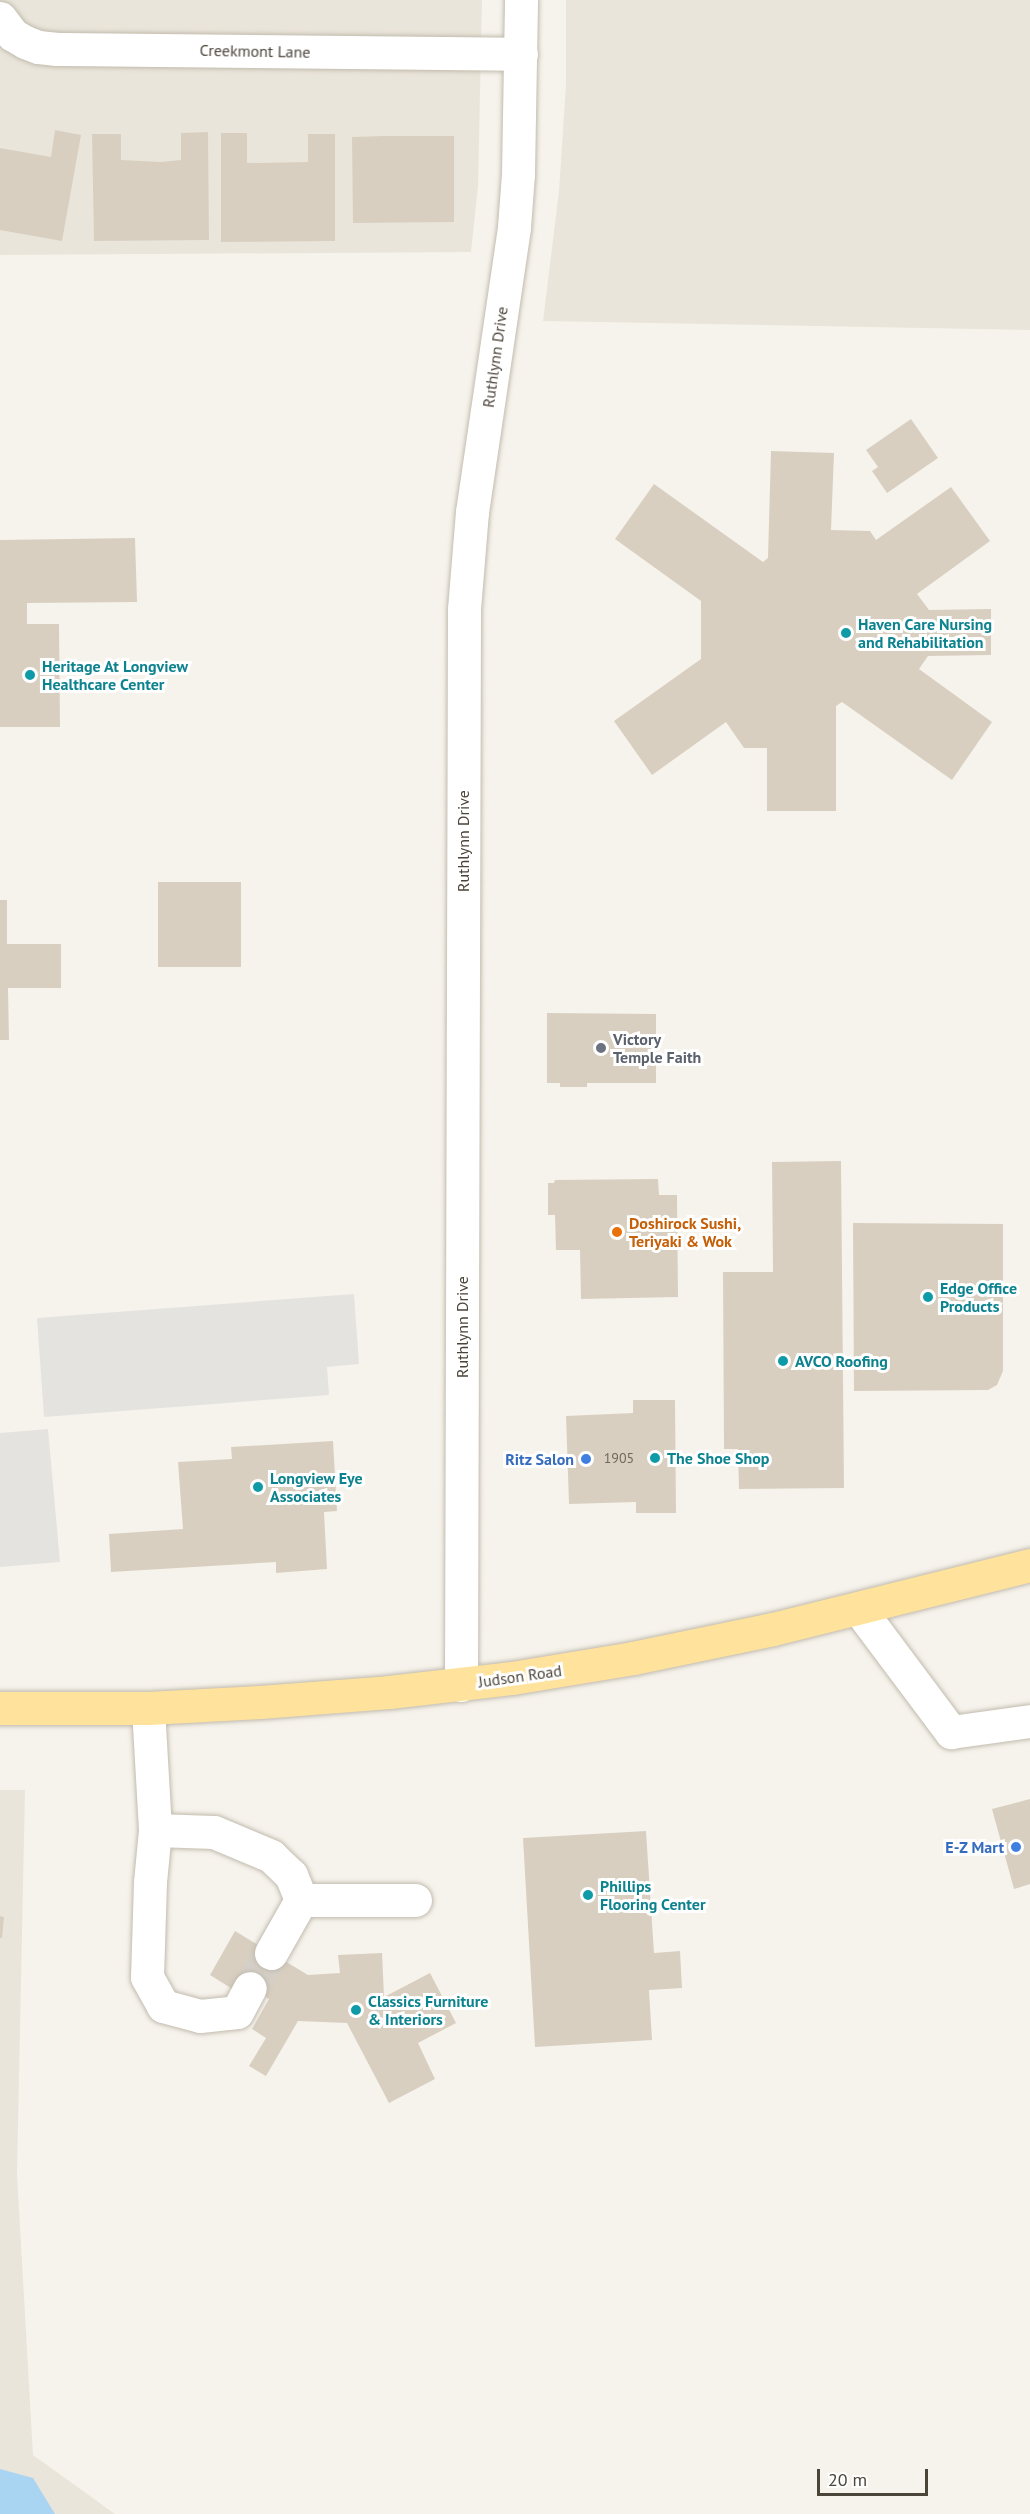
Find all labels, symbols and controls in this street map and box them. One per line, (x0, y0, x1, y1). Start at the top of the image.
street label: Creekmont Lane (199, 40, 311, 62)
street label: Ruthlynn Drive (478, 305, 512, 409)
place label: Haven Care Nursing and Rehabilitation (858, 614, 992, 652)
marker: Haven Care Nursing and Rehabilitation (839, 626, 853, 640)
place label: Heritage At Longview Healthcare Center (42, 656, 189, 694)
marker: Heritage At Longview Healthcare Center (23, 668, 37, 682)
street label: Ruthlynn Drive (453, 790, 473, 892)
place label: Victory Temple Faith (613, 1029, 701, 1067)
marker: Victory Temple Faith (594, 1041, 608, 1055)
place label: Doshirock Sushi, Teriyaki & Wok (629, 1213, 742, 1251)
marker: Doshirock Sushi, Teriyaki & Wok (610, 1225, 624, 1239)
street label: Ruthlynn Drive (452, 1276, 472, 1378)
place label: Edge Office Products (940, 1278, 1017, 1316)
marker: Edge Office Products (921, 1290, 935, 1304)
place label: AVCO Roofing (795, 1351, 888, 1371)
marker: AVCO Roofing (776, 1354, 790, 1368)
place label: The Shoe Shop (667, 1448, 769, 1468)
place label: Ritz Salon (505, 1449, 574, 1469)
house number: 1905 (604, 1450, 634, 1466)
marker: The Shoe Shop (648, 1451, 662, 1465)
marker: Ritz Salon (579, 1452, 593, 1466)
place label: Longview Eye Associates (270, 1468, 363, 1506)
marker: Longview Eye Associates (251, 1480, 265, 1494)
street label: Judson Road (477, 1661, 563, 1691)
place label: E-Z Mart (945, 1837, 1004, 1857)
marker: E-Z Mart (1009, 1840, 1023, 1854)
place label: Phillips Flooring Center (600, 1876, 706, 1914)
marker: Phillips Flooring Center (581, 1888, 595, 1902)
place label: Classics Furniture & Interiors (368, 1991, 488, 2029)
marker: Classics Furniture & Interiors (349, 2003, 363, 2017)
scale bar (820, 2457, 931, 2495)
text: 20 m (828, 2468, 867, 2491)

